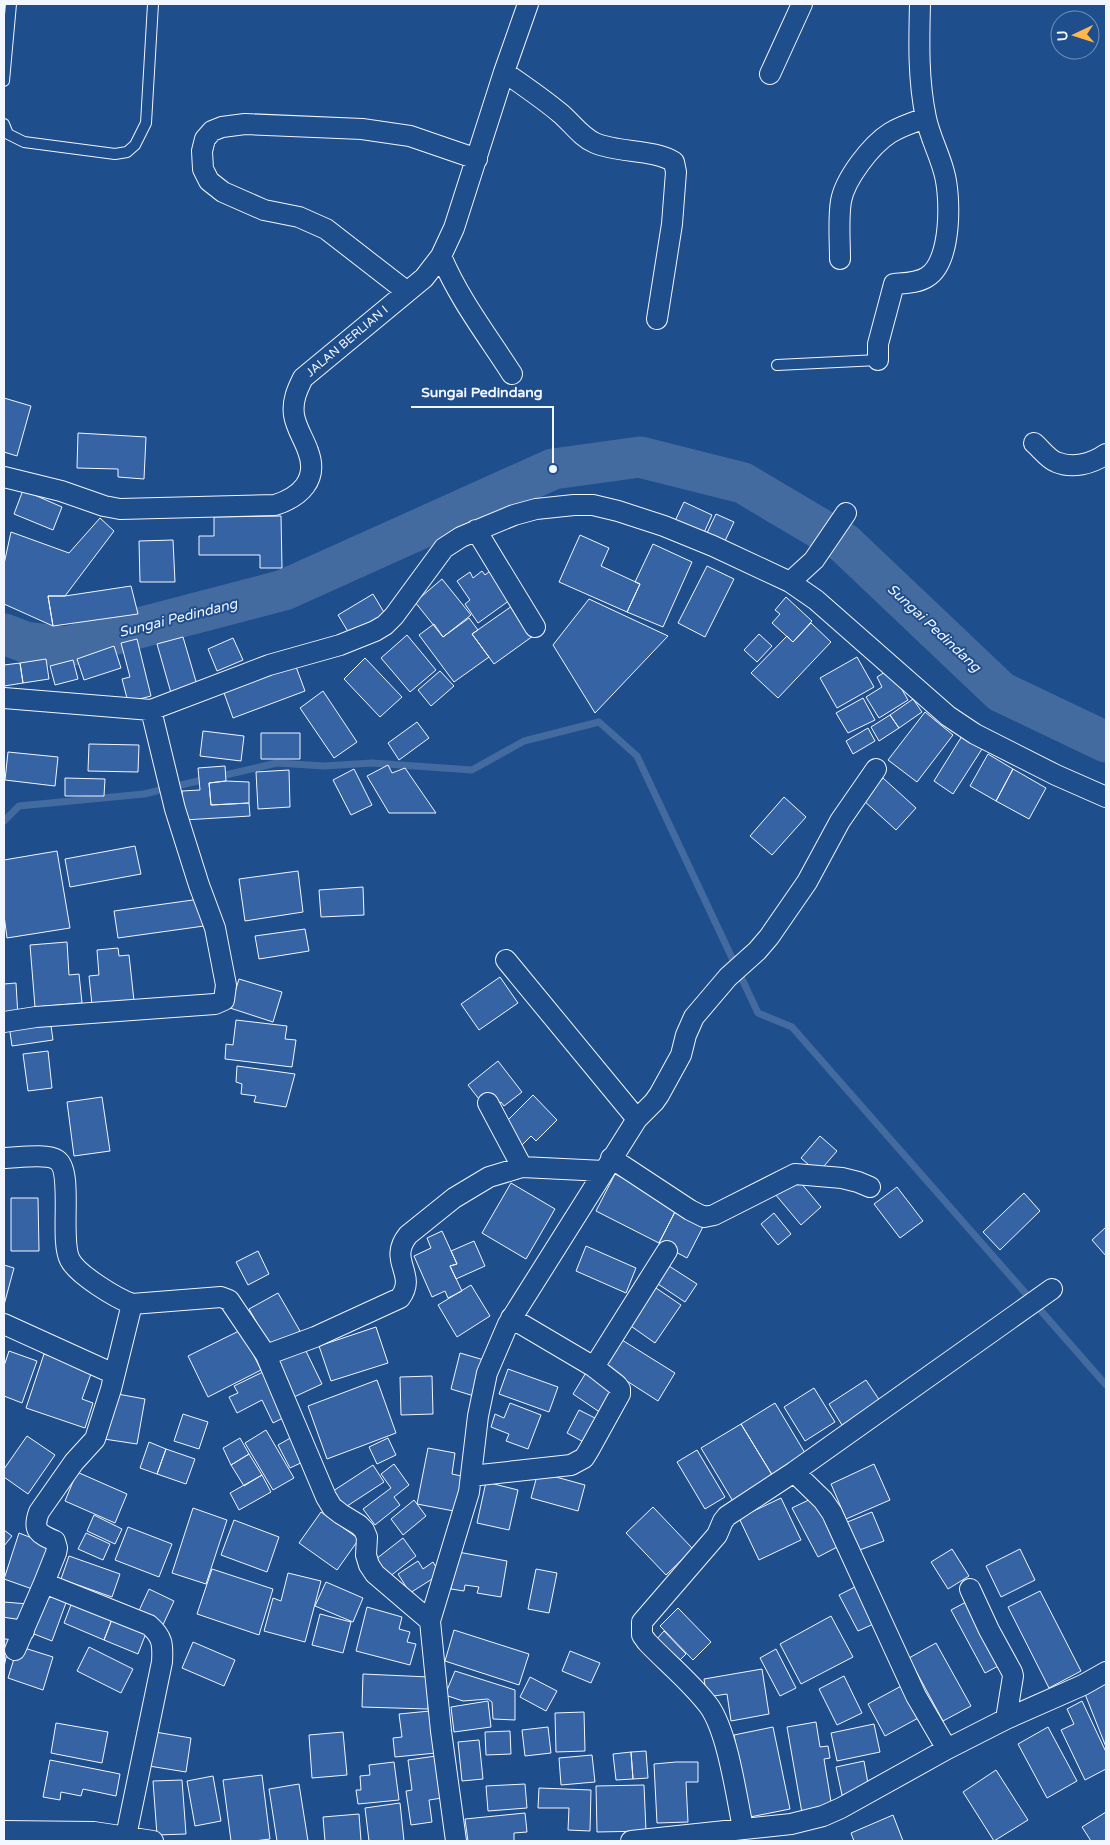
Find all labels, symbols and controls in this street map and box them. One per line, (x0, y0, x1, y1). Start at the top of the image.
north arrow (1050, 10, 1100, 60)
text: U (1054, 30, 1071, 42)
street label: JALAN BERLIAN I (303, 303, 391, 379)
callout: Sungai Pedindang (411, 378, 553, 407)
text: Sungai Pedindang (421, 384, 543, 401)
water label: Sungai Pedindang (884, 580, 985, 676)
water label: Sungai Pedindang (117, 595, 240, 641)

